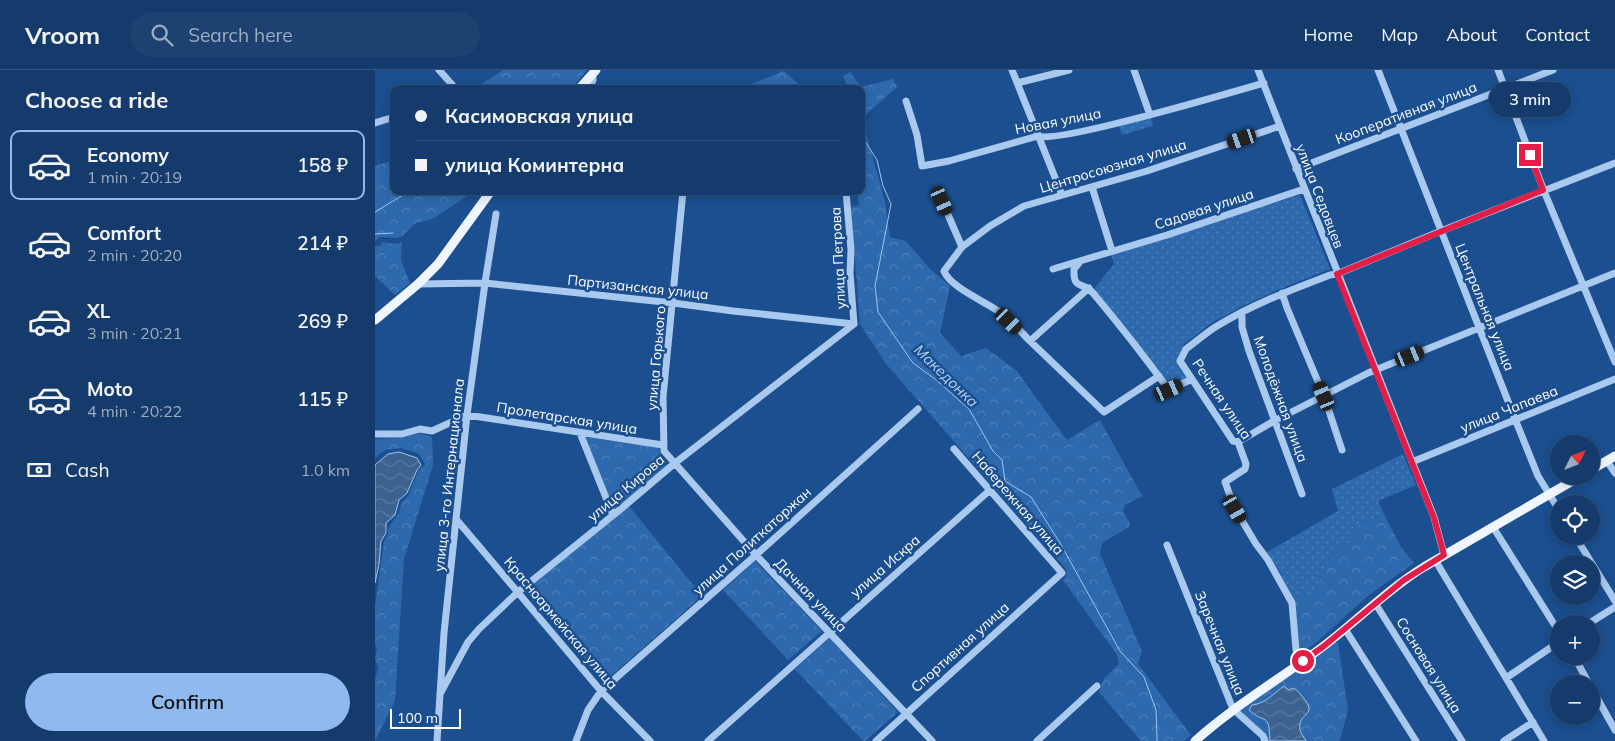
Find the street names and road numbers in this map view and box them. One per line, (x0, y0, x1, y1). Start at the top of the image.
street label: Кооперативная улица (1333, 78, 1479, 148)
street label: Новая улица (1013, 104, 1103, 138)
street label: Центросоюзная улица (1037, 135, 1189, 197)
street label: улица Седовцев (1292, 141, 1348, 251)
street label: Садовая улица (1152, 185, 1256, 233)
street label: улица Петрова (826, 206, 850, 310)
street label: Центральная улица (1451, 241, 1519, 373)
street label: Партизанская улица (567, 271, 709, 303)
street label: улица Горького (642, 305, 670, 411)
street label: Молодёжная улица (1250, 333, 1312, 465)
street label: Речная улица (1188, 355, 1256, 443)
street label: улица 3-го Интернационала (430, 378, 468, 572)
street label: улица Чапаева (1458, 381, 1560, 437)
street label: Пролетарская улица (495, 398, 639, 438)
street label: Набережная улица (968, 447, 1068, 559)
street label: улица Кирова (584, 451, 668, 525)
street label: улица Политкаторжан (689, 483, 815, 599)
street label: улица Искра (846, 531, 924, 601)
street label: Красноармейская улица (500, 553, 622, 693)
street label: Дачная улица (771, 554, 851, 636)
street label: Заречная улица (1191, 588, 1249, 698)
street label: Спортивная улица (907, 598, 1013, 696)
street label: Сосновая улица (1392, 614, 1466, 716)

